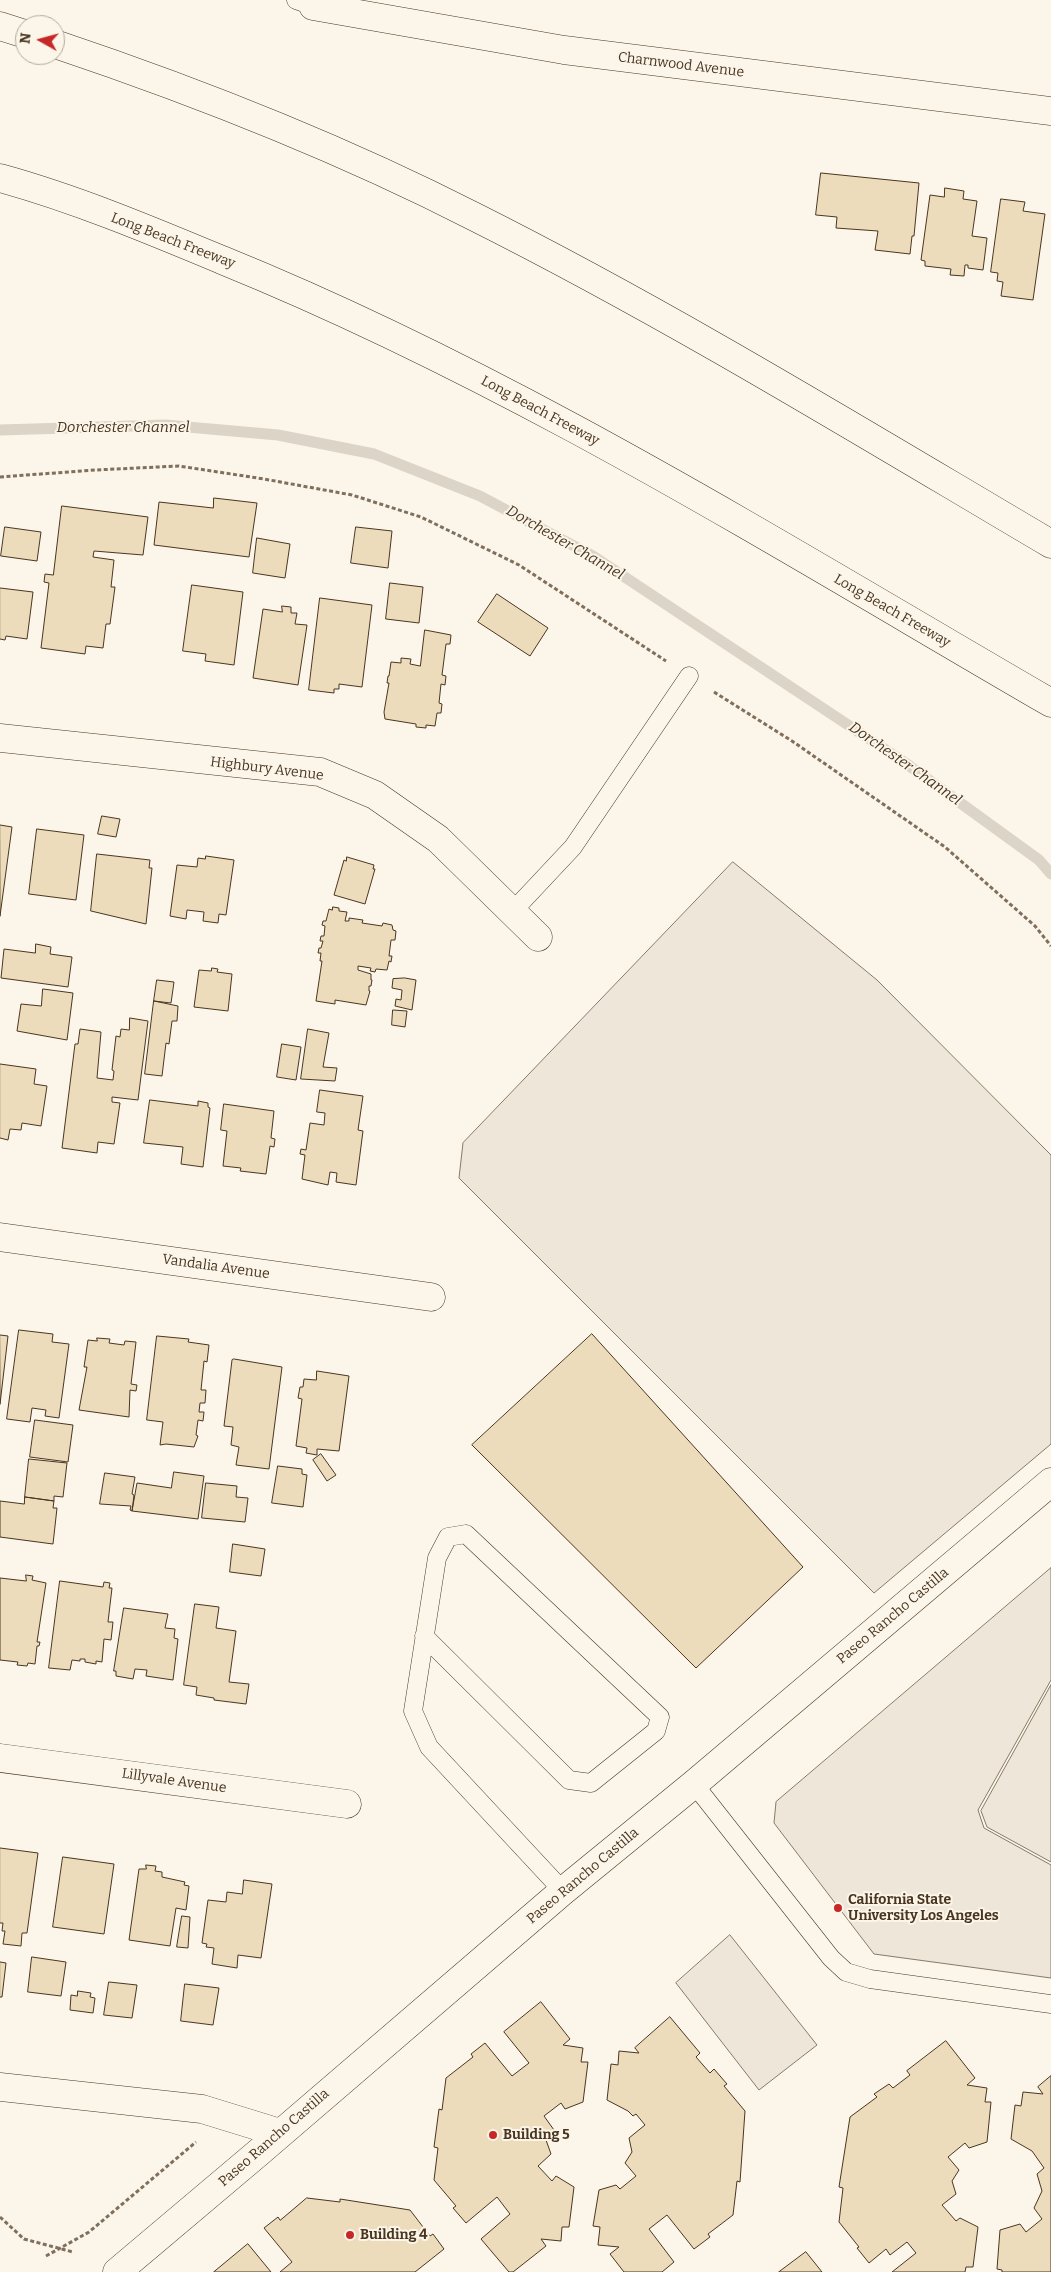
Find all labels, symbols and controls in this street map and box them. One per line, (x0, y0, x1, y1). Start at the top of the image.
north arrow (15, 15, 65, 65)
text: N (17, 32, 35, 45)
street label: Charnwood Avenue (617, 49, 745, 81)
street label: Long Beach Freeway (108, 210, 238, 272)
street label: Long Beach Freeway (478, 373, 602, 449)
water label: Dorchester Channel (56, 419, 190, 437)
water label: Dorchester Channel (503, 502, 627, 584)
street label: Long Beach Freeway (831, 571, 953, 651)
water label: Dorchester Channel (845, 718, 965, 810)
street label: Highbury Avenue (209, 754, 325, 784)
street label: Vandalia Avenue (161, 1251, 271, 1283)
street label: Paseo Rancho Castilla (834, 1564, 952, 1668)
street label: Lillyvale Avenue (121, 1765, 227, 1797)
street label: Paseo Rancho Castilla (524, 1824, 642, 1928)
place label: California State University Los Angeles (848, 1892, 999, 1924)
marker: California State University Los Angeles (832, 1902, 844, 1914)
street label: Paseo Rancho Castilla (215, 2086, 333, 2190)
place label: Building 5 (503, 2127, 570, 2143)
marker: Building 5 (487, 2129, 499, 2141)
place label: Building 4 (360, 2227, 428, 2243)
marker: Building 4 (344, 2229, 356, 2241)

